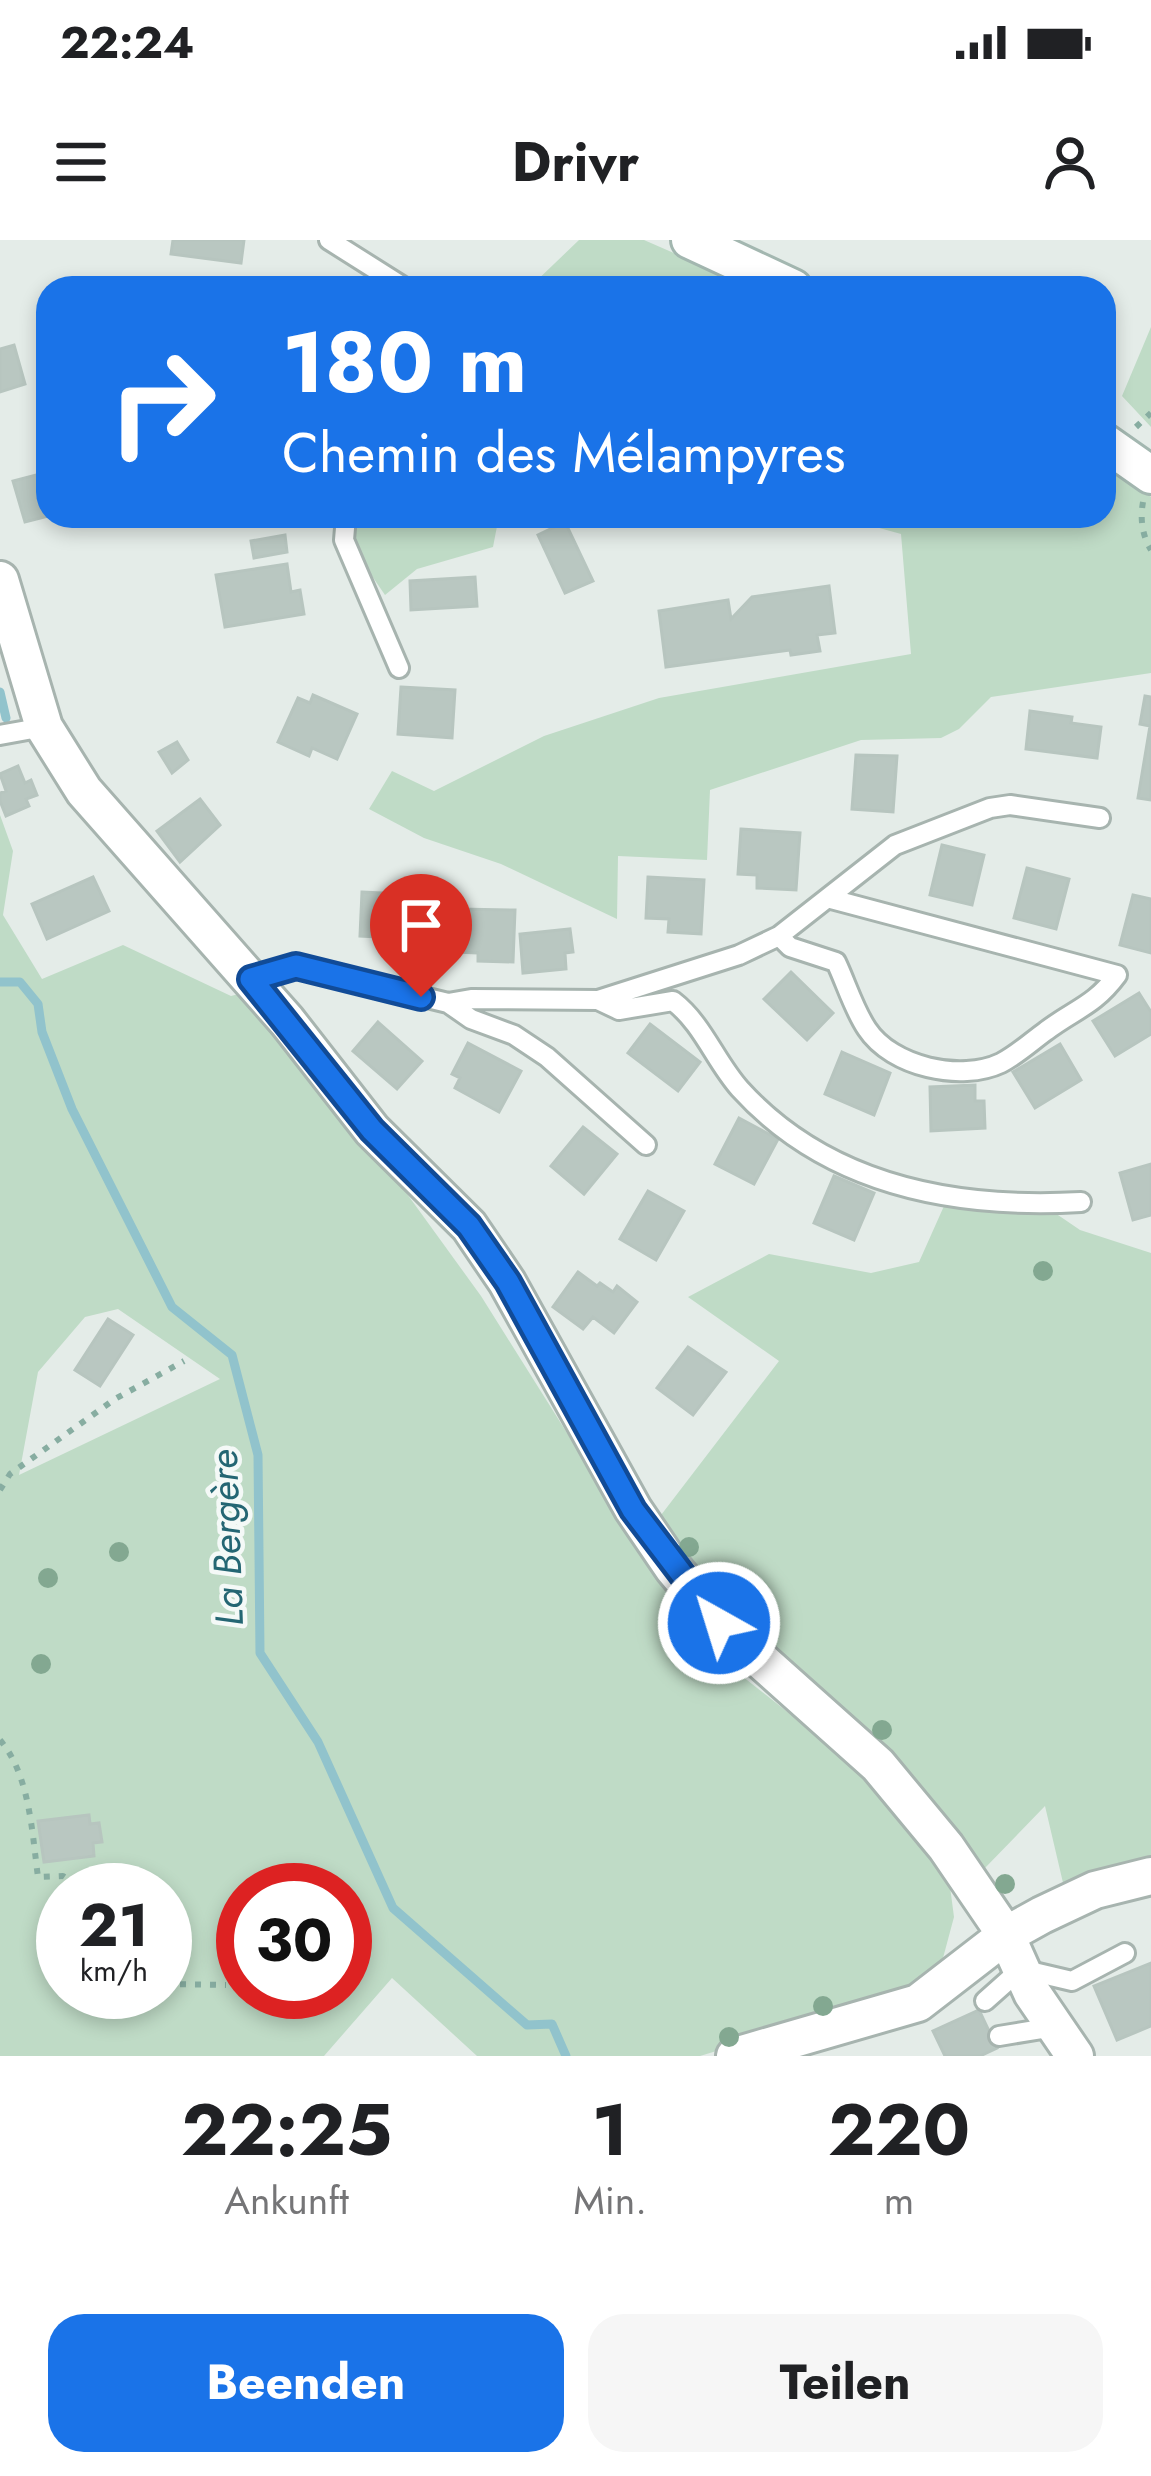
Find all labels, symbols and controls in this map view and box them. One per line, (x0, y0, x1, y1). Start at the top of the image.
text: 22:24 (60, 10, 194, 75)
text: Drivr (512, 123, 639, 201)
icon: menu (48, 129, 114, 195)
icon: person (1037, 129, 1103, 195)
text: 180 m (282, 302, 527, 424)
icon: right (84, 324, 240, 480)
text: Chemin des Mélampyres (282, 414, 846, 492)
pin (370, 874, 472, 997)
icon: arrive (388, 892, 454, 958)
water label: La Bergère (195, 1448, 258, 1627)
position arrow (656, 1560, 782, 1686)
speed limit sign: 30 (216, 1863, 372, 2019)
text: 21 (79, 1882, 149, 1969)
text: km/h (80, 1949, 148, 1992)
text: 22:25 (181, 2078, 392, 2182)
text: 1 (592, 2078, 628, 2182)
text: 220 (828, 2078, 970, 2182)
text: Ankunft (224, 2172, 349, 2229)
text: Min. (573, 2172, 647, 2229)
text: m (884, 2172, 914, 2229)
button: Beenden (48, 2314, 564, 2452)
button: Teilen (588, 2314, 1103, 2452)

